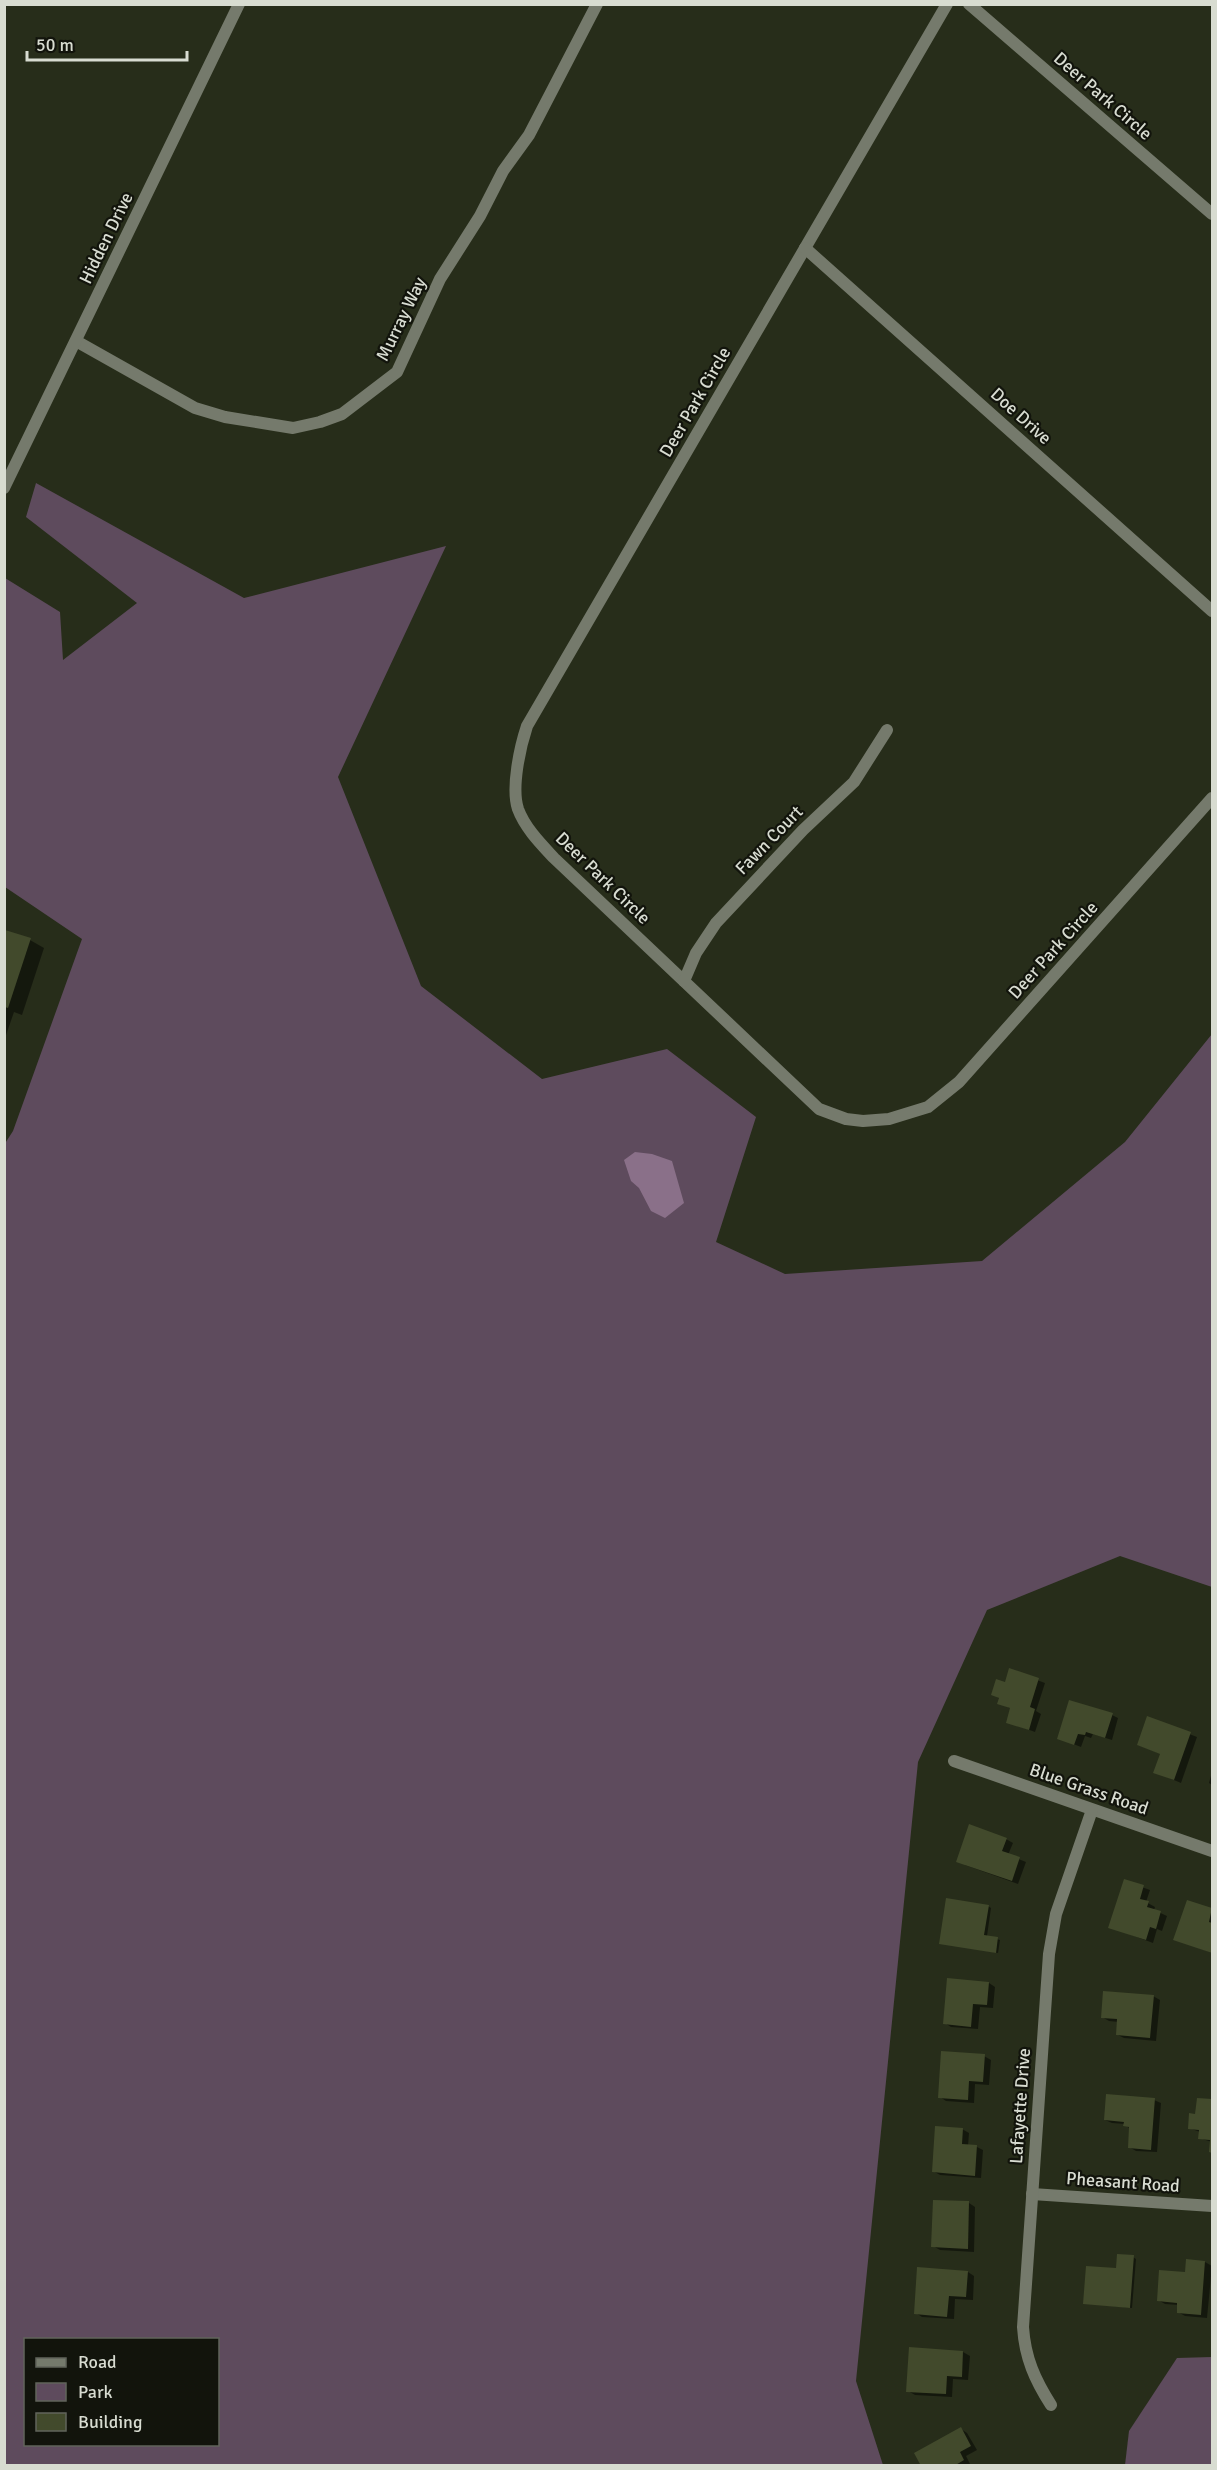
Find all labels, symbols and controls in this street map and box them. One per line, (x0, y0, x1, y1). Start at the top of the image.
scale bar (27, 24, 188, 62)
text: 50 m (36, 34, 74, 56)
street label: Deer Park Circle (1049, 47, 1157, 145)
street label: Hidden Drive (74, 189, 138, 287)
street label: Murray Way (371, 273, 431, 365)
street label: Deer Park Circle (655, 343, 735, 461)
street label: Doe Drive (986, 383, 1056, 449)
street label: Fawn Court (731, 801, 807, 879)
street label: Deer Park Circle (551, 827, 655, 929)
street label: Deer Park Circle (1004, 897, 1102, 1003)
street label: Blue Grass Road (1027, 1758, 1151, 1820)
street label: Lafayette Drive (1005, 2047, 1035, 2165)
street label: Pheasant Road (1065, 2167, 1181, 2197)
legend (24, 2338, 219, 2446)
text: Road (78, 2351, 117, 2373)
text: Park (78, 2381, 113, 2403)
text: Building (78, 2411, 142, 2433)

